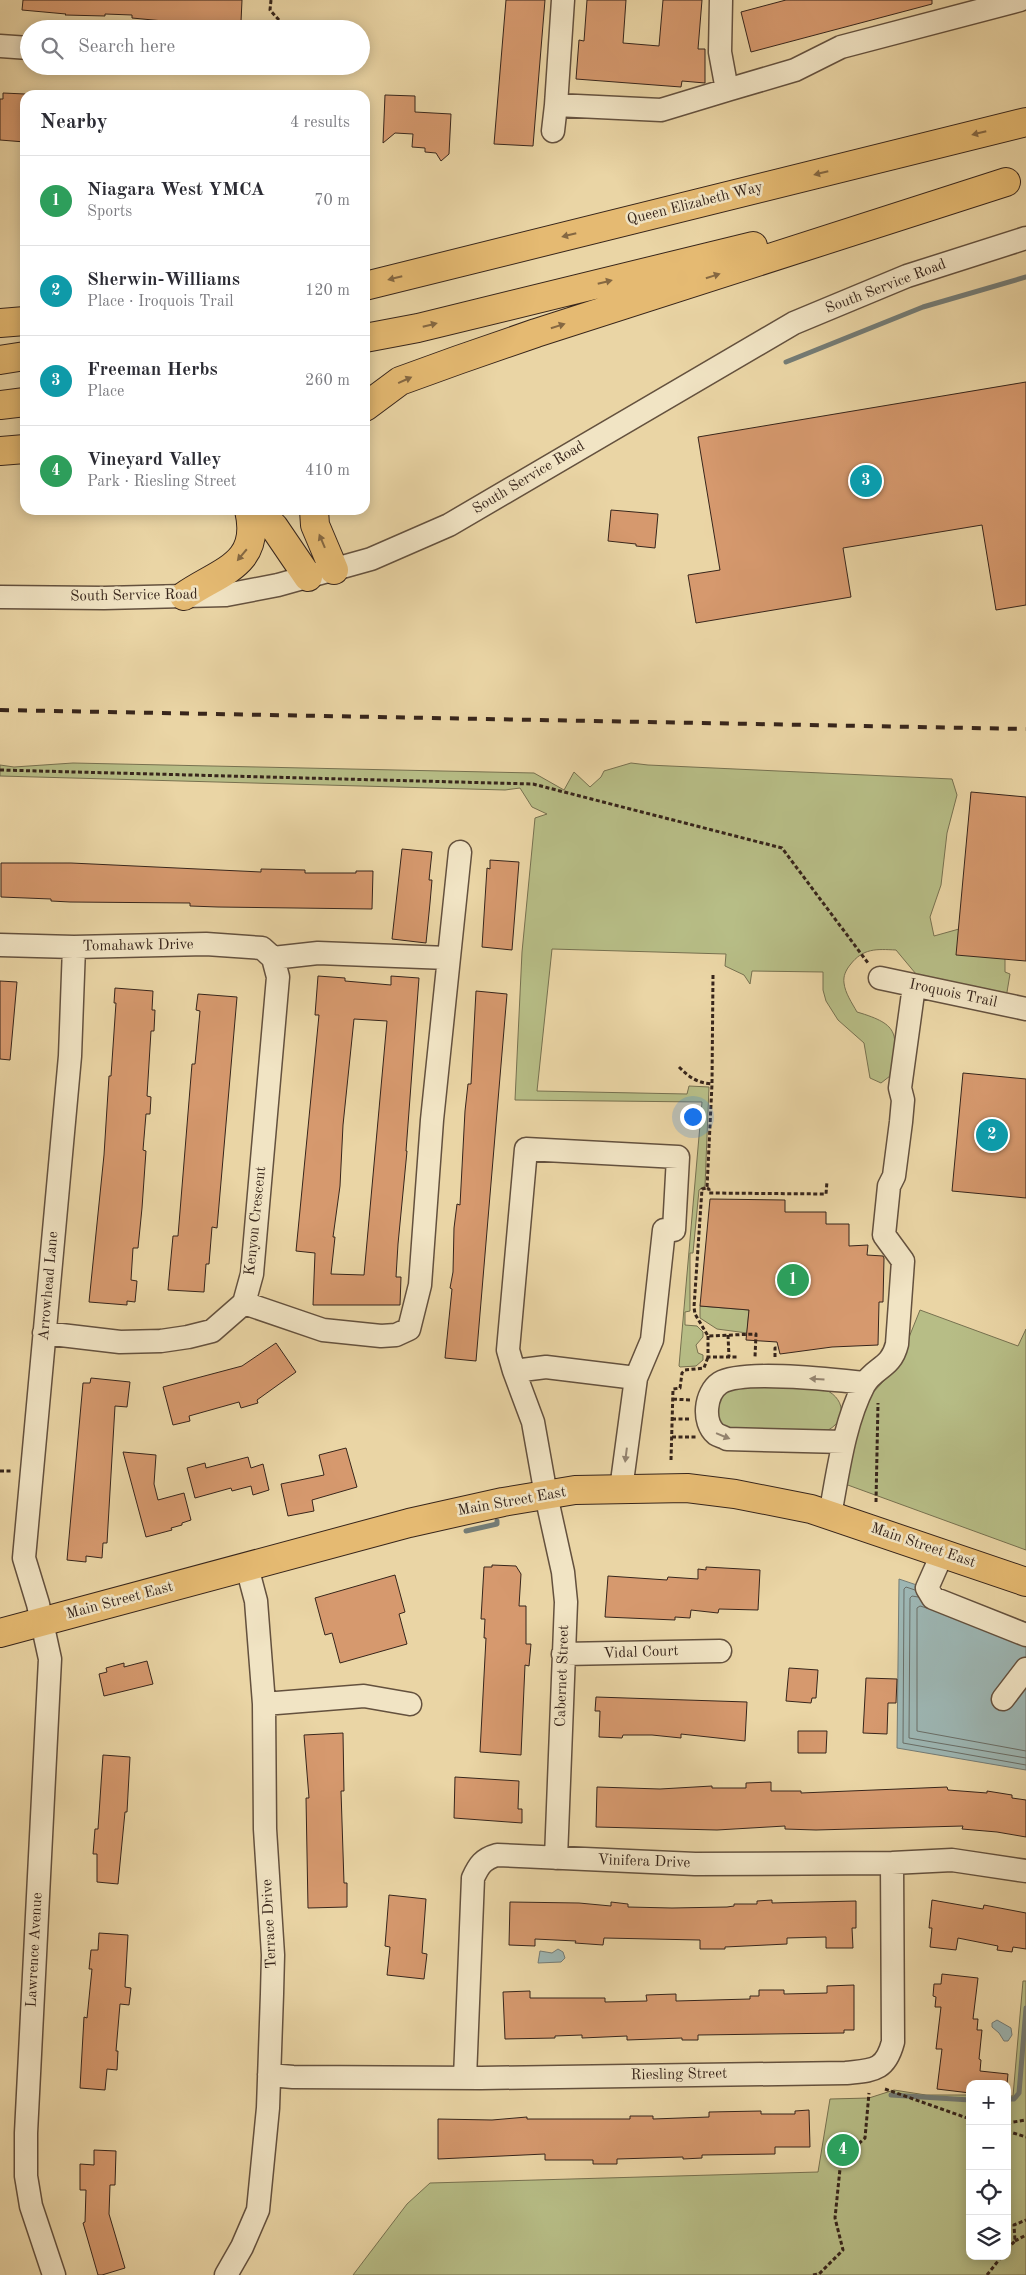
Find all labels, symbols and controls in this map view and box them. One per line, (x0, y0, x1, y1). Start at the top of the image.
search box (20, 20, 370, 75)
icon: search (38, 34, 66, 62)
text: Search here (78, 38, 175, 57)
text: Nearby (40, 112, 108, 133)
text: 4 results (290, 115, 350, 131)
one-way arrow (971, 129, 986, 137)
one-way arrow (813, 169, 828, 177)
street label: Queen Elizabeth Way (626, 180, 764, 228)
text: Niagara West YMCA (87, 181, 265, 200)
text: 1 (51, 193, 61, 209)
text: 70 m (314, 193, 350, 209)
text: Sports (87, 204, 132, 220)
one-way arrow (562, 231, 577, 239)
street label: South Service Road (824, 257, 948, 317)
text: Sherwin-Williams (87, 271, 240, 290)
one-way arrow (705, 272, 720, 279)
one-way arrow (387, 275, 402, 283)
one-way arrow (597, 278, 612, 286)
text: 2 (51, 283, 61, 299)
text: 120 m (305, 283, 350, 299)
text: Place · Iroquois Trail (87, 294, 233, 310)
one-way arrow (422, 321, 437, 329)
one-way arrow (551, 322, 566, 330)
text: Freeman Herbs (87, 361, 218, 380)
text: 3 (51, 373, 61, 389)
text: 260 m (305, 373, 350, 389)
one-way arrow (398, 375, 412, 383)
text: Place (87, 384, 124, 400)
street label: South Service Road (470, 439, 588, 517)
text: Vineyard Valley (87, 451, 221, 470)
pin: 3 (850, 462, 882, 500)
text: 4 (51, 463, 61, 479)
text: 410 m (305, 463, 350, 479)
text: Park · Riesling Street (87, 474, 236, 490)
one-way arrow (318, 533, 326, 548)
one-way arrow (237, 549, 248, 562)
street label: South Service Road (70, 587, 198, 605)
street label: Tomahawk Drive (82, 938, 194, 954)
street label: Iroquois Trail (908, 977, 998, 1011)
your location (680, 1104, 706, 1130)
pin: 2 (976, 1116, 1008, 1154)
street label: Kenyon Crescent (243, 1166, 269, 1276)
street label: Arrowhead Lane (37, 1231, 61, 1341)
pin: 1 (777, 1261, 809, 1299)
one-way arrow (808, 1374, 824, 1382)
one-way arrow (716, 1432, 731, 1440)
one-way arrow (622, 1447, 630, 1463)
street label: Main Street East (457, 1485, 567, 1519)
street label: Main Street East (869, 1521, 977, 1571)
street label: Main Street East (65, 1580, 175, 1622)
street label: Cabernet Street (554, 1625, 572, 1727)
street label: Vidal Court (603, 1644, 679, 1662)
street label: Vinifera Drive (597, 1853, 691, 1871)
street label: Terrace Drive (260, 1879, 280, 1969)
street label: Lawrence Avenue (24, 1892, 46, 2008)
street label: Riesling Street (631, 2067, 727, 2083)
map controls (966, 2080, 1011, 2260)
button: + (966, 2080, 1011, 2125)
button: − (966, 2125, 1011, 2170)
pin: 4 (827, 2131, 859, 2169)
button: locate (966, 2170, 1011, 2215)
button: layers (966, 2215, 1011, 2260)

